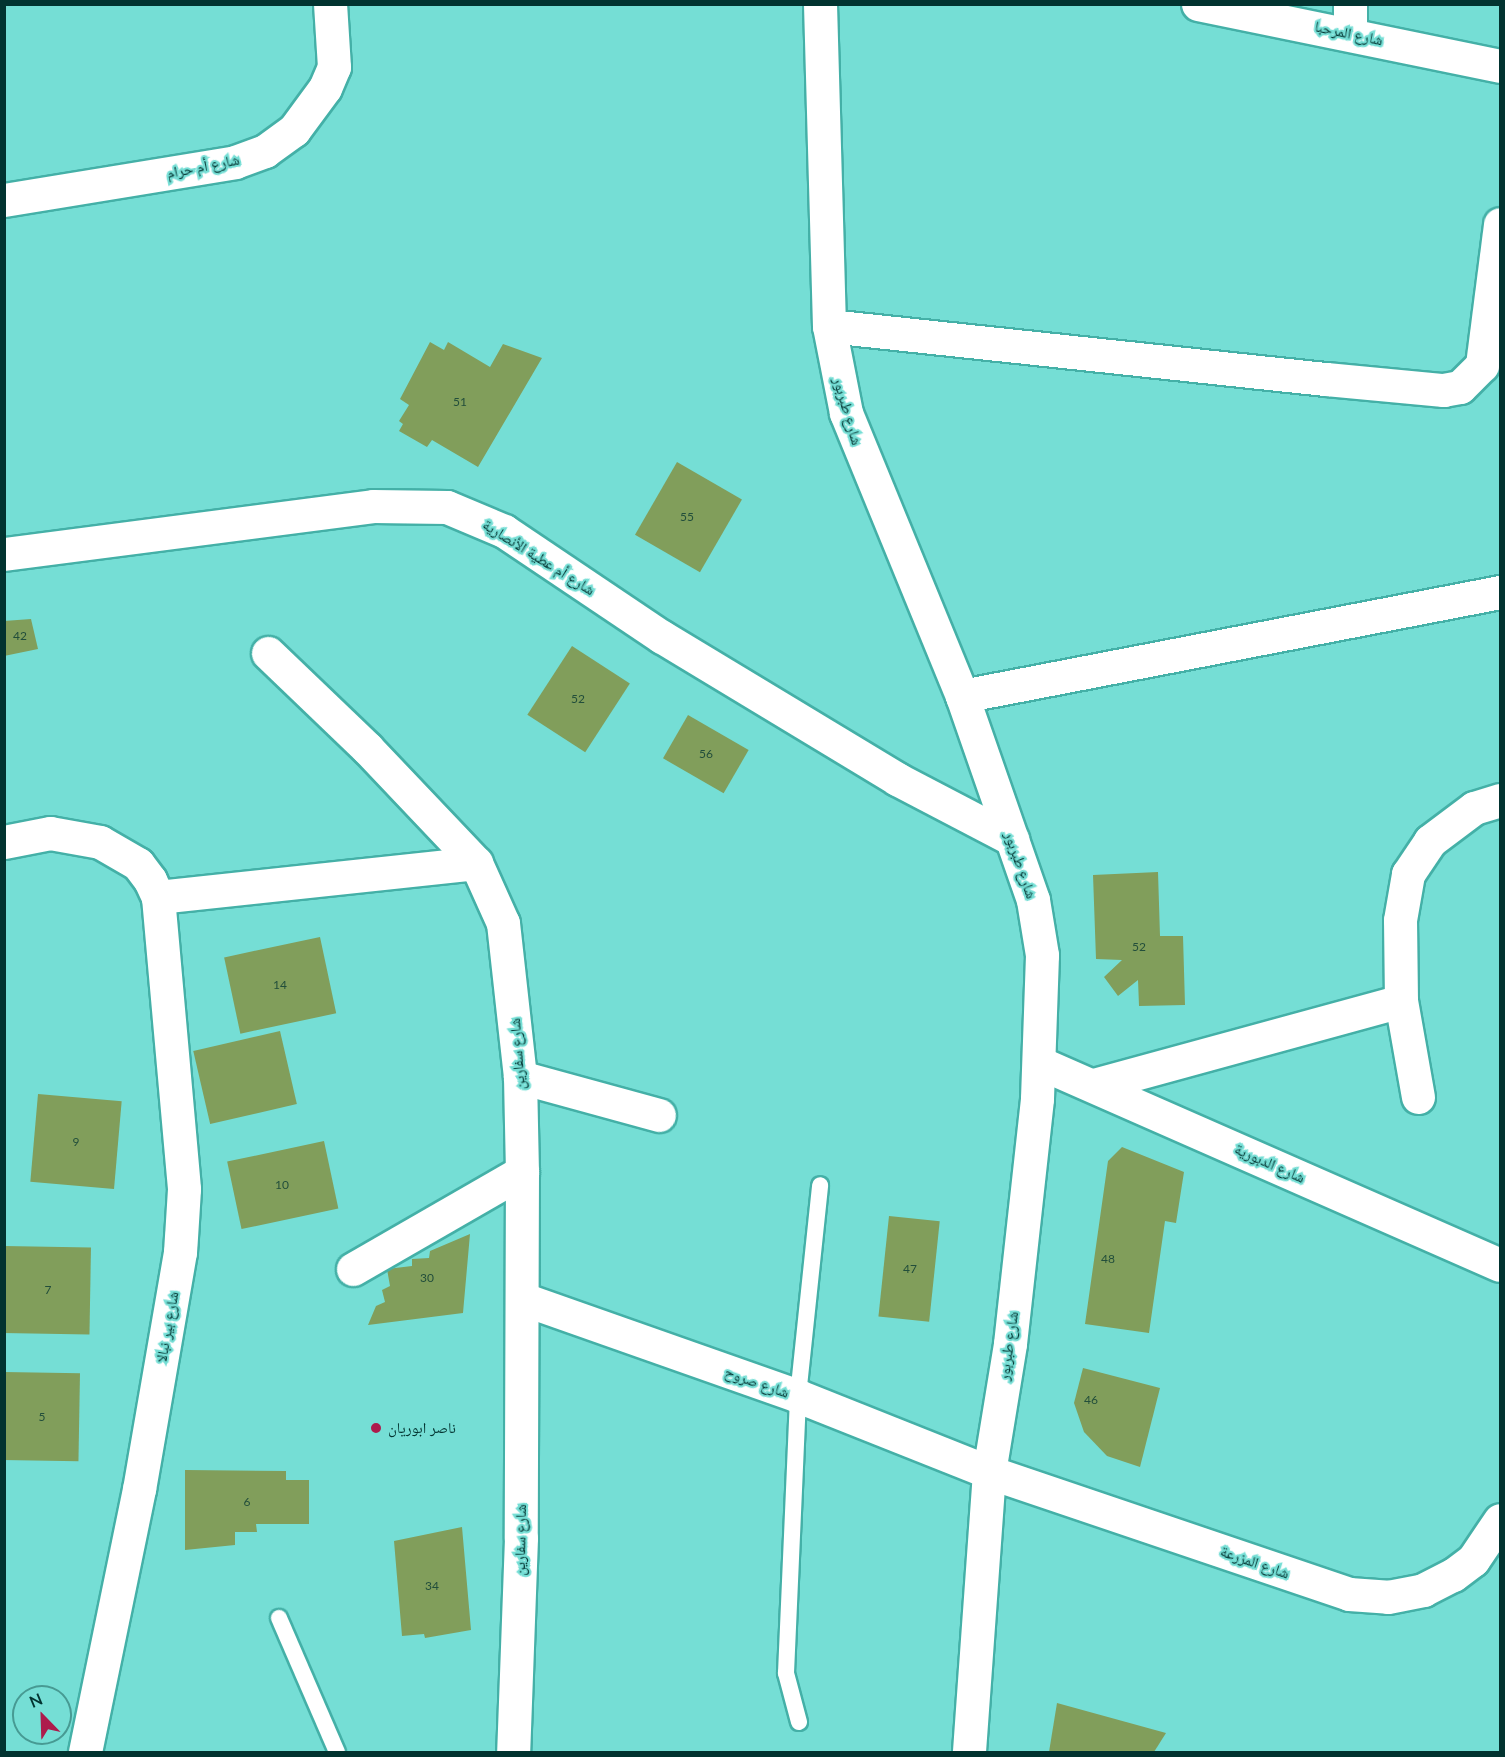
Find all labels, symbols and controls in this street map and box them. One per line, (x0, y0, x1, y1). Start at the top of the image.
street label: شارع المرحبا (1313, 17, 1385, 49)
street label: شارع أم حرام (165, 150, 241, 182)
street label: شارع طبربور (830, 375, 866, 447)
house number: 51 (453, 395, 467, 409)
house number: 55 (680, 510, 694, 524)
street label: شارع أم عطية الأنصارية (480, 515, 598, 599)
house number: 42 (13, 629, 27, 643)
house number: 52 (571, 692, 585, 706)
house number: 56 (699, 747, 713, 761)
street label: شارع طبربور (1001, 829, 1041, 901)
house number: 52 (1132, 940, 1146, 954)
house number: 14 (273, 978, 287, 992)
street label: شارع سفارين (506, 1018, 528, 1090)
house number: 9 (73, 1135, 79, 1149)
street label: شارع الدبورية (1232, 1140, 1308, 1186)
house number: 10 (275, 1178, 289, 1192)
house number: 48 (1101, 1252, 1115, 1266)
house number: 47 (903, 1262, 917, 1276)
house number: 30 (420, 1271, 434, 1285)
house number: 7 (45, 1283, 51, 1297)
street label: شارع بير نبالا (152, 1290, 182, 1364)
street label: شارع طبربور (994, 1310, 1022, 1382)
street label: شارع صروح (723, 1363, 791, 1401)
house number: 46 (1084, 1393, 1098, 1407)
house number: 5 (39, 1410, 45, 1424)
place label: ناصر ابوريان (388, 1419, 456, 1437)
marker: ناصر ابوريان (369, 1421, 383, 1435)
house number: 6 (244, 1495, 250, 1509)
street label: شارع سفارين (510, 1504, 530, 1576)
street label: شارع المزرعة (1218, 1542, 1292, 1582)
house number: 34 (425, 1579, 439, 1593)
north arrow (12, 1685, 72, 1745)
text: N (26, 1689, 45, 1711)

